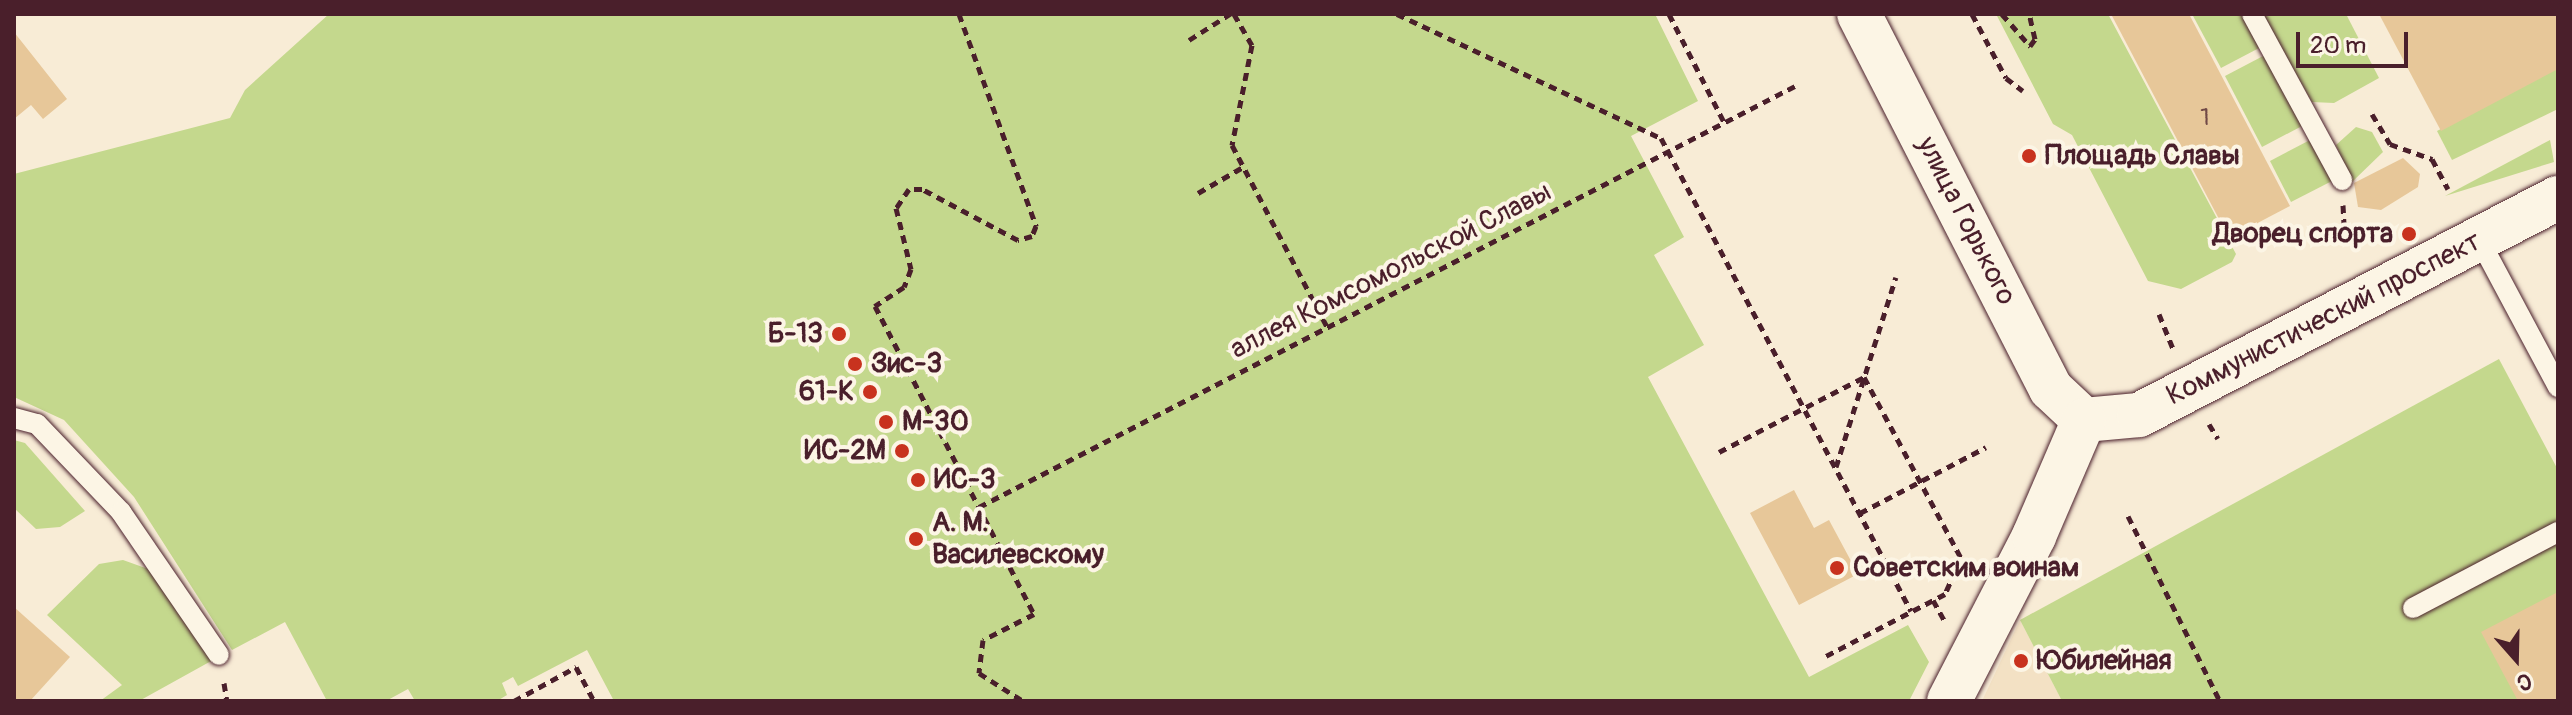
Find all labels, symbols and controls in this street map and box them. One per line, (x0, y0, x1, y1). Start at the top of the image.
scale bar (2300, 16, 2412, 66)
text: 20 m (2310, 31, 2366, 60)
house number: 1 (2200, 104, 2210, 132)
street label: улица Горького (1909, 131, 2023, 311)
place label: Площадь Славы (2045, 139, 2240, 173)
marker: Площадь Славы (2020, 147, 2038, 165)
street label: аллея Комсомольской Славы (1225, 175, 1557, 367)
place label: Дворец спорта (2213, 217, 2393, 251)
street label: Коммунистический проспект (2161, 225, 2487, 413)
marker: Дворец спорта (2400, 225, 2418, 243)
place label: Б-13 (768, 317, 823, 351)
marker: Б-13 (830, 325, 848, 343)
place label: Зис-3 (871, 347, 942, 381)
marker: Зис-3 (846, 355, 864, 373)
place label: 61-К (799, 375, 854, 409)
marker: 61-К (861, 383, 879, 401)
place label: М-30 (902, 405, 969, 439)
marker: М-30 (877, 413, 895, 431)
place label: ИС-2М (804, 434, 886, 468)
marker: ИС-2М (893, 442, 911, 460)
place label: ИС-3 (934, 463, 996, 497)
marker: ИС-3 (909, 471, 927, 489)
place label: А. М. Василевскому (932, 506, 1104, 572)
marker: А. М. Василевскому (907, 530, 925, 548)
place label: Советским воинам (1853, 551, 2079, 585)
marker: Советским воинам (1828, 559, 1846, 577)
north arrow (2476, 619, 2556, 699)
place label: Юбилейная (2037, 644, 2172, 678)
marker: Юбилейная (2012, 652, 2030, 670)
text: С (2513, 666, 2535, 697)

